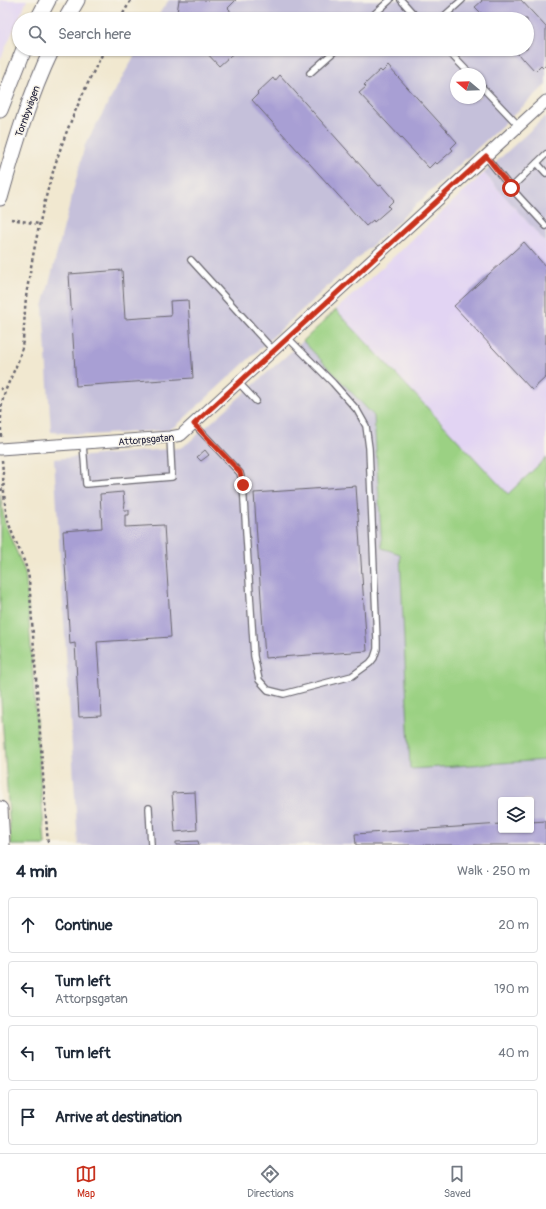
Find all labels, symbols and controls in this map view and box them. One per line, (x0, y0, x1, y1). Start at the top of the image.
search box (12, 12, 534, 56)
icon: search (26, 23, 48, 45)
text: Search here (58, 25, 131, 44)
north arrow (450, 68, 486, 104)
street label: Tornbyvägen (13, 84, 43, 139)
route start (502, 179, 520, 197)
street label: Attorpsgatan (118, 432, 175, 448)
route end (234, 476, 252, 494)
map controls (498, 797, 534, 833)
button: layers (498, 797, 534, 833)
text: 4 min (16, 861, 57, 882)
text: Walk · 250 m (457, 863, 530, 879)
icon: ahead (17, 914, 39, 936)
text: Continue (55, 916, 113, 935)
text: 20 m (498, 917, 529, 933)
text: Turn left (55, 972, 111, 991)
icon: left (17, 978, 39, 1000)
text: 190 m (494, 981, 529, 997)
text: Attorpsgatan (55, 991, 128, 1007)
icon: left (17, 1042, 39, 1064)
text: Turn left (55, 1044, 111, 1063)
text: 40 m (498, 1045, 529, 1061)
icon: arrive (17, 1106, 39, 1128)
text: Arrive at destination (55, 1108, 182, 1127)
tab: Map (75, 1163, 97, 1200)
tab: Directions (247, 1163, 294, 1200)
tab: Saved (444, 1163, 471, 1200)

